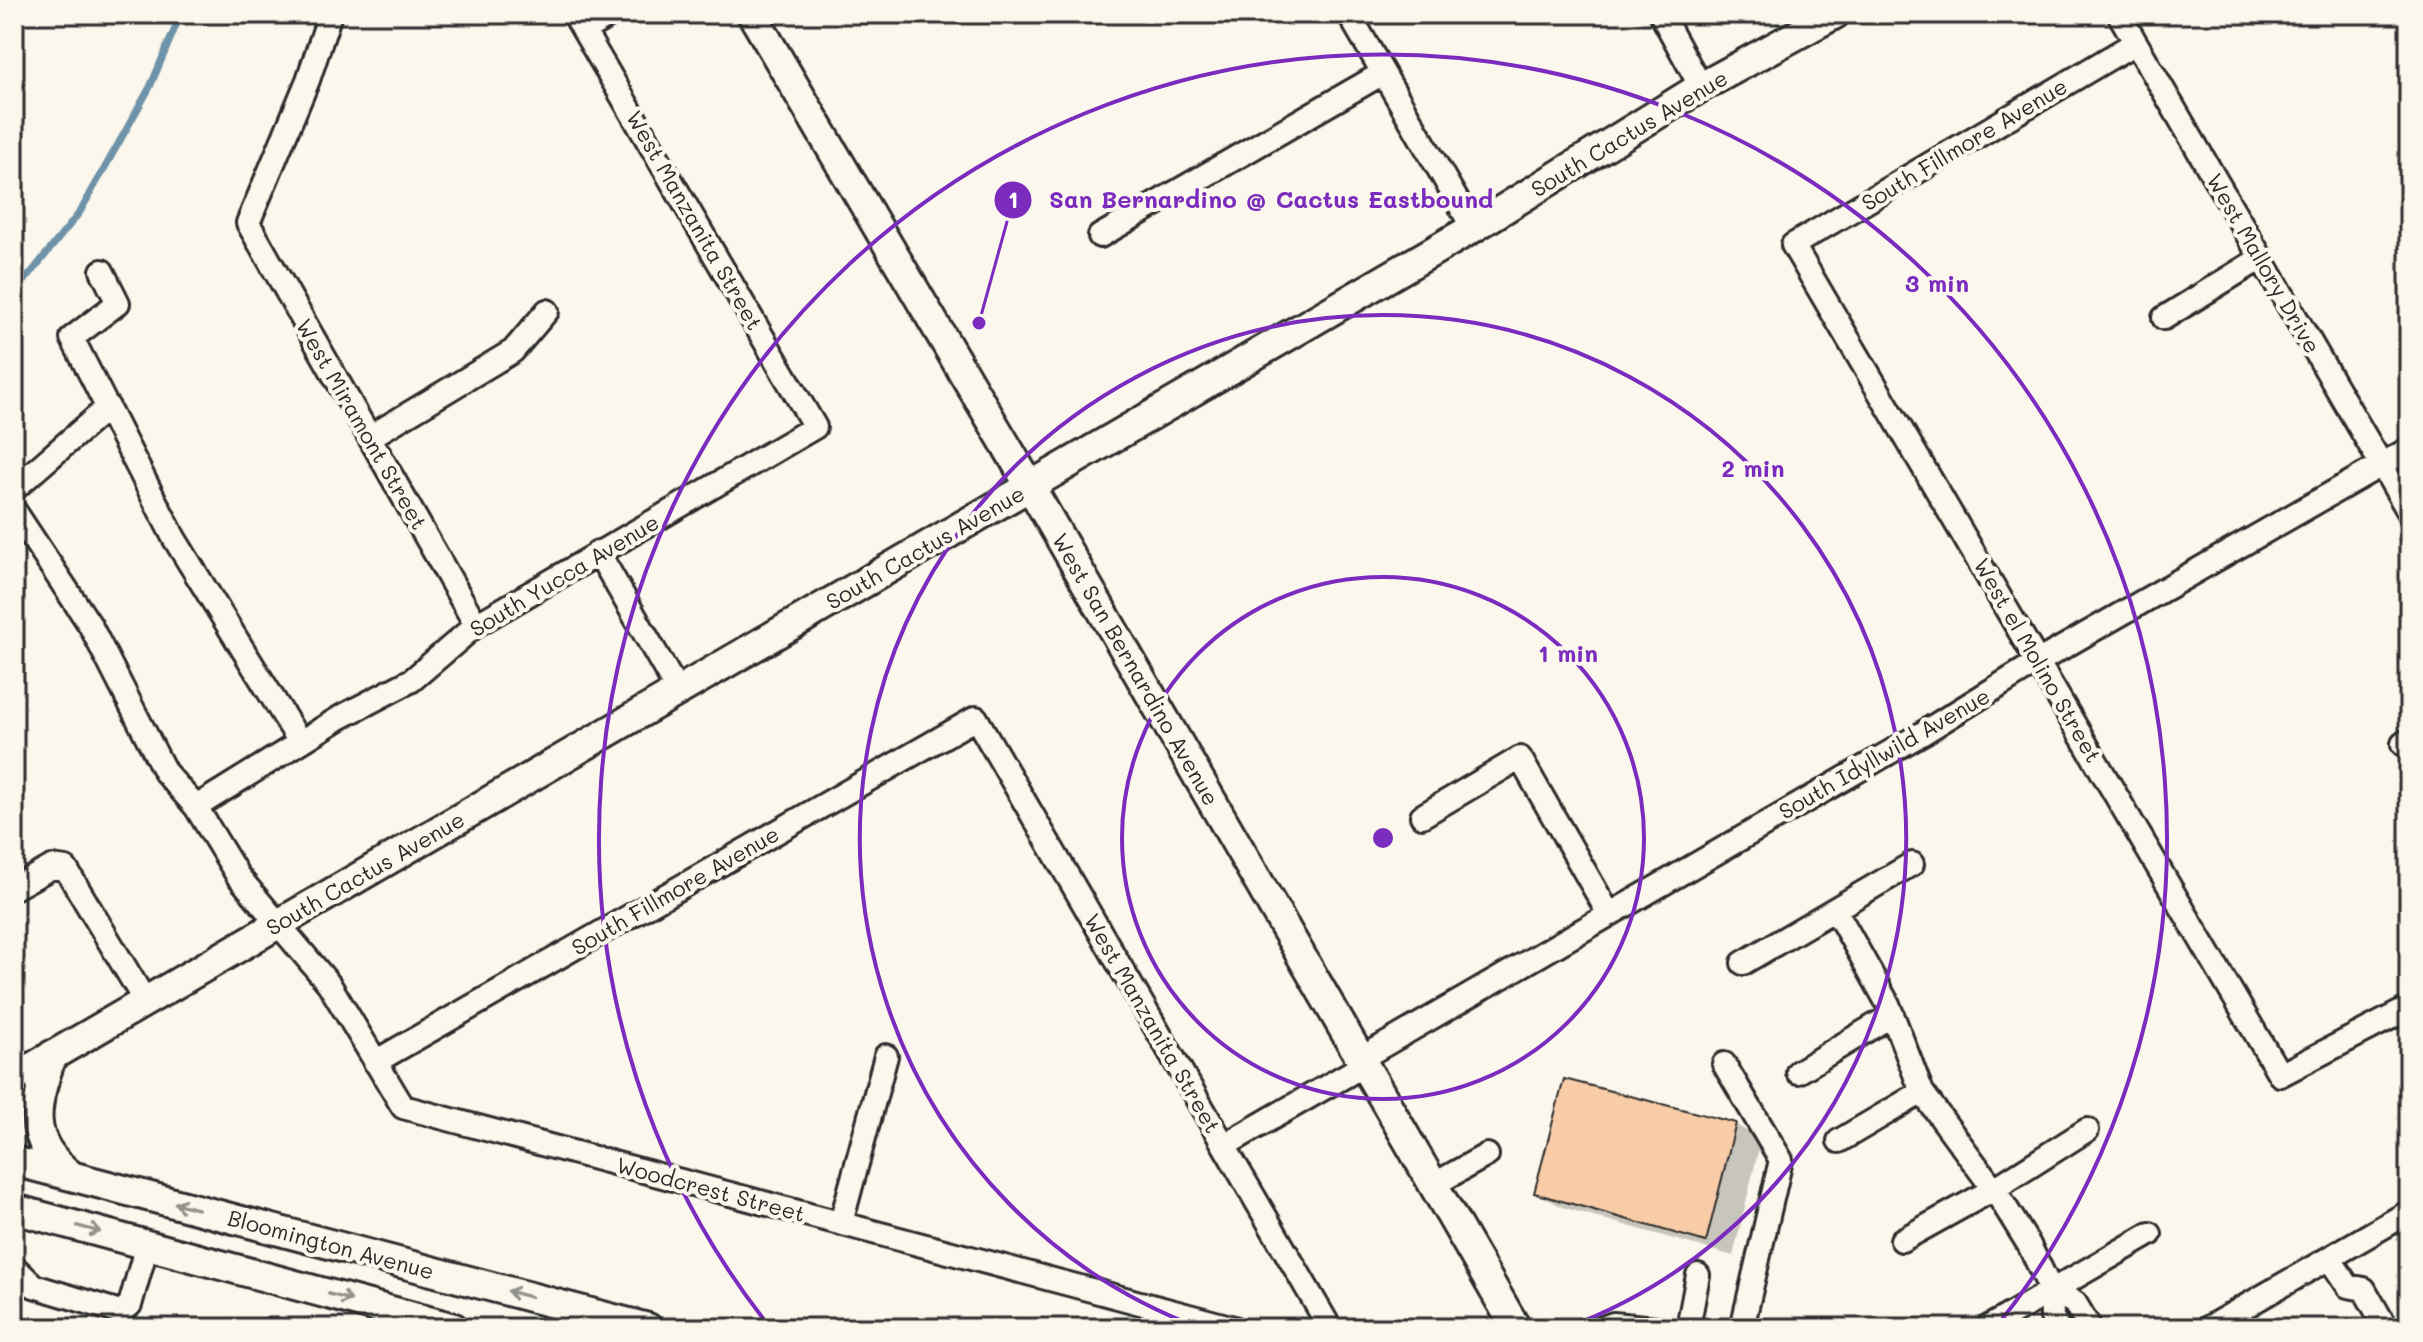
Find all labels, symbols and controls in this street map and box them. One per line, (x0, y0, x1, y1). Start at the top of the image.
street label: South Cactus Avenue (1525, 63, 1733, 203)
street label: South Fillmore Avenue (1856, 71, 2072, 217)
street label: West Manzanita Street (620, 105, 770, 335)
street label: West Mallory Drive (2201, 168, 2327, 358)
callout: San Bernardino @ Cactus Eastbound (993, 176, 1509, 224)
text: 1 (1008, 183, 1018, 214)
text: San Bernardino @ Cactus Eastbound (1049, 183, 1493, 214)
text: 3 min (1905, 267, 1969, 298)
street label: West Miramont Street (290, 313, 434, 535)
text: 2 min (1722, 452, 1785, 483)
street label: South Cactus Avenue (821, 478, 1029, 616)
street label: South Yucca Avenue (464, 507, 664, 643)
street label: West San Bernardino Avenue (1046, 528, 1226, 810)
street label: West el Molino Street (1968, 552, 2108, 768)
text: 1 min (1538, 637, 1598, 668)
street label: South Idyllwild Avenue (1773, 681, 1995, 825)
street label: South Cactus Avenue (261, 804, 469, 942)
street label: South Fillmore Avenue (566, 819, 784, 961)
centre of rings (1369, 824, 1397, 852)
street label: West Manzanita Street (1078, 908, 1228, 1138)
street label: Woodcrest Street (613, 1150, 809, 1228)
one-way arrow (174, 1198, 200, 1213)
street label: Bloomington Avenue (225, 1202, 437, 1286)
one-way arrow (76, 1223, 102, 1238)
one-way arrow (506, 1285, 532, 1300)
one-way arrow (327, 1291, 353, 1306)

